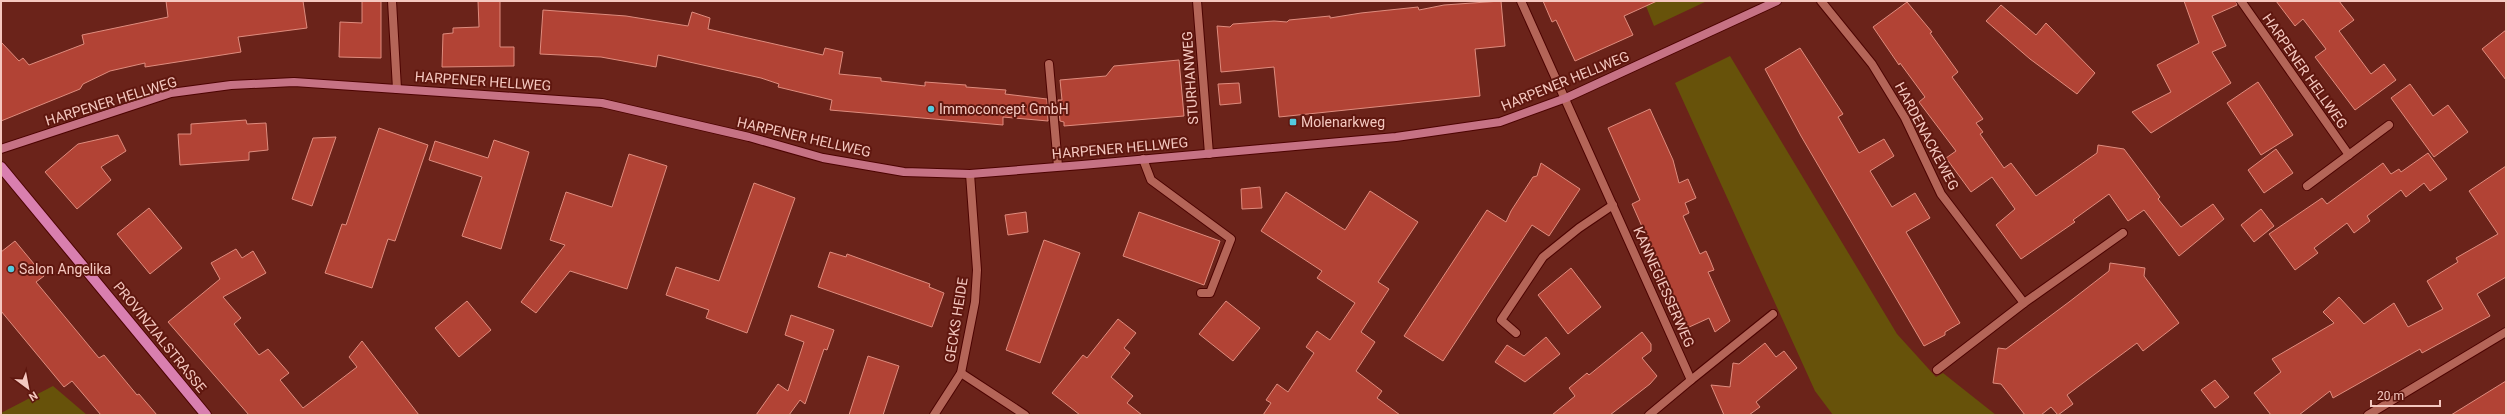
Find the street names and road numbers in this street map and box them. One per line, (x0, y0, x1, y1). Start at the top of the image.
street label: HARPENER HELLWEG (2259, 10, 2351, 132)
street label: STURHANWEG (1179, 31, 1201, 125)
street label: HARPENER HELLWEG (1499, 48, 1631, 114)
street label: HARPENER HELLWEG (414, 68, 552, 94)
street label: HARPENER HELLWEG (43, 73, 179, 129)
street label: HARDENACKEWEG (1892, 79, 1962, 193)
street label: HARPENER HELLWEG (736, 114, 872, 160)
street label: HARPENER HELLWEG (1051, 134, 1189, 162)
street label: KANNEGIESSERWEG (1630, 224, 1698, 350)
street label: GECKS HEIDE (941, 276, 971, 364)
street label: PROVINZIALSTRASSE (110, 278, 210, 396)

